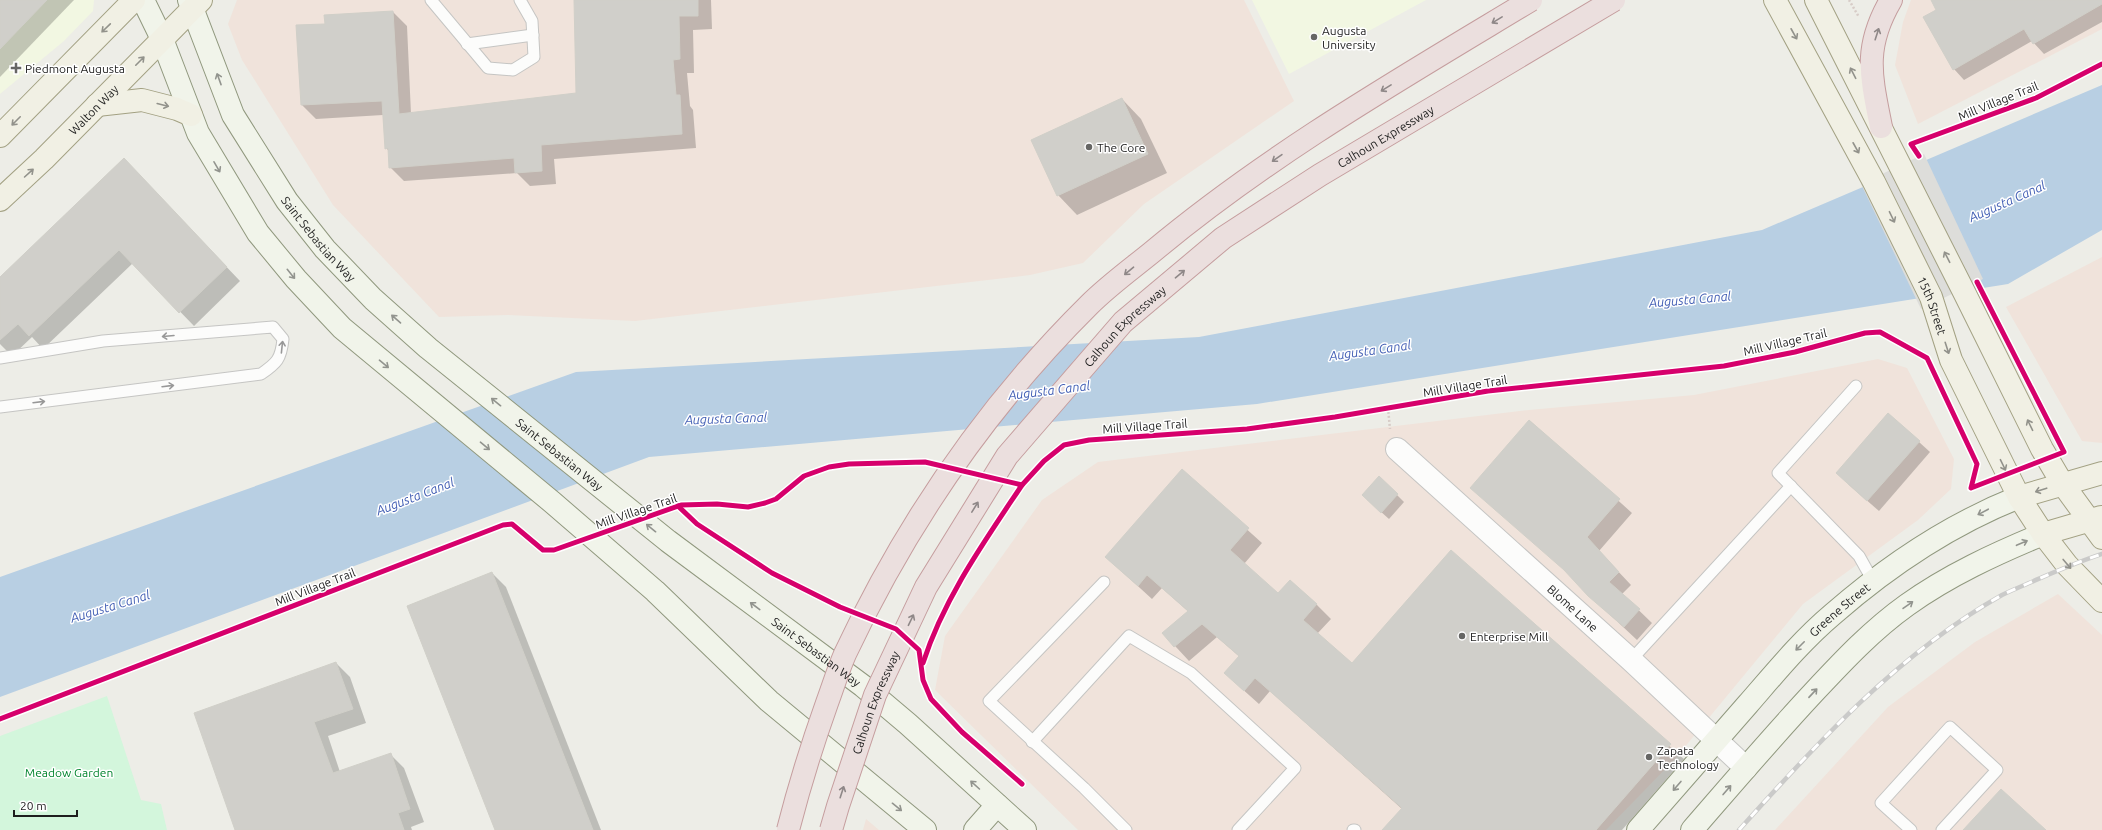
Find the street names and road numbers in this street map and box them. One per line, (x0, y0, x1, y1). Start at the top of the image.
street label: Mill Village Trail (1956, 79, 2040, 123)
street label: Walton Way (66, 82, 120, 137)
street label: Calhoun Expressway (1335, 102, 1436, 170)
street label: Saint Sebastian Way (279, 194, 359, 284)
street label: 15th Street (1915, 274, 1949, 337)
street label: Calhoun Expressway (1081, 283, 1168, 369)
street label: Mill Village Trail (1742, 326, 1828, 358)
street label: Mill Village Trail (1422, 373, 1508, 399)
street label: Saint Sebastian Way (514, 415, 606, 493)
street label: Mill Village Trail (1102, 417, 1188, 435)
street label: Mill Village Trail (594, 491, 678, 531)
street label: Mill Village Trail (273, 566, 357, 608)
street label: Greene Street (1806, 580, 1872, 639)
street label: Blome Lane (1545, 582, 1601, 634)
street label: Saint Sebastian Way (770, 614, 864, 689)
street label: Calhoun Expressway (849, 649, 901, 756)

